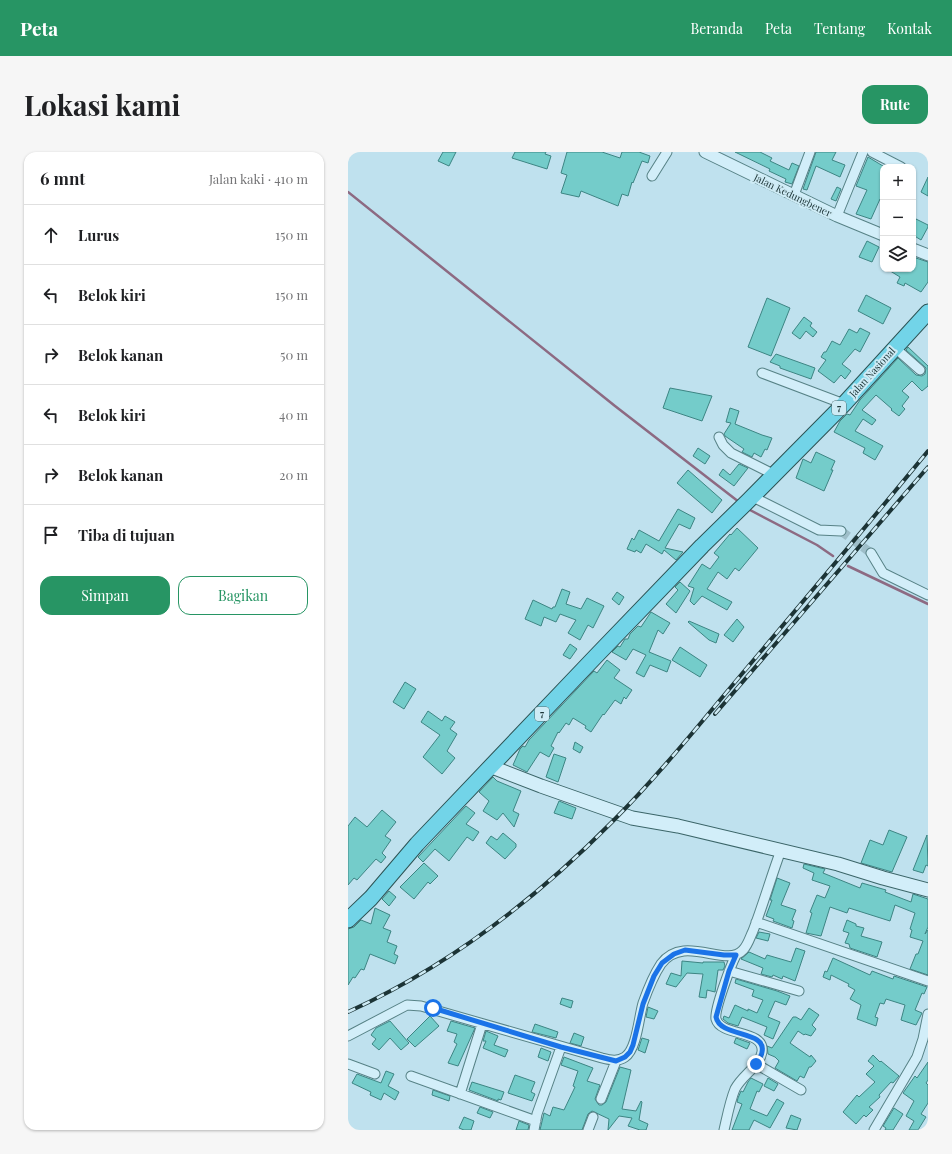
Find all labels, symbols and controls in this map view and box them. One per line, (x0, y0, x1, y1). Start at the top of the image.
text: Peta (20, 15, 58, 41)
text: Beranda (691, 19, 743, 38)
text: Peta (765, 19, 792, 38)
text: Tentang (814, 19, 865, 38)
text: Kontak (887, 19, 932, 38)
button: Rute (862, 85, 928, 124)
text: Lokasi kami (24, 86, 180, 123)
map controls (880, 164, 916, 272)
button: + (880, 164, 916, 200)
text: 6 mnt (40, 167, 85, 189)
text: Jalan kaki · 410 m (209, 170, 308, 187)
street label: Jalan Kedungbener (751, 170, 835, 220)
button: − (880, 200, 916, 236)
icon: ahead (40, 224, 62, 246)
text: Lurus (78, 225, 119, 245)
text: 150 m (275, 226, 308, 243)
button: layers (880, 236, 916, 272)
icon: left (40, 284, 62, 306)
text: Belok kiri (78, 285, 146, 305)
text: 150 m (275, 286, 308, 303)
icon: right (40, 344, 62, 366)
street label: Jalan Nasional (845, 344, 898, 401)
text: Belok kanan (78, 345, 163, 365)
text: 50 m (280, 346, 308, 363)
road number: 7 (832, 401, 846, 415)
icon: left (40, 404, 62, 426)
text: Belok kiri (78, 405, 146, 425)
text: 40 m (279, 406, 308, 423)
icon: right (40, 464, 62, 486)
text: Belok kanan (78, 465, 163, 485)
text: 20 m (279, 466, 308, 483)
icon: arrive (40, 524, 62, 546)
text: Tiba di tujuan (78, 525, 175, 545)
button: Simpan (40, 576, 170, 615)
button: Bagikan (178, 576, 308, 615)
road number: 7 (535, 707, 549, 721)
route start (424, 999, 442, 1017)
route end (747, 1055, 765, 1073)

